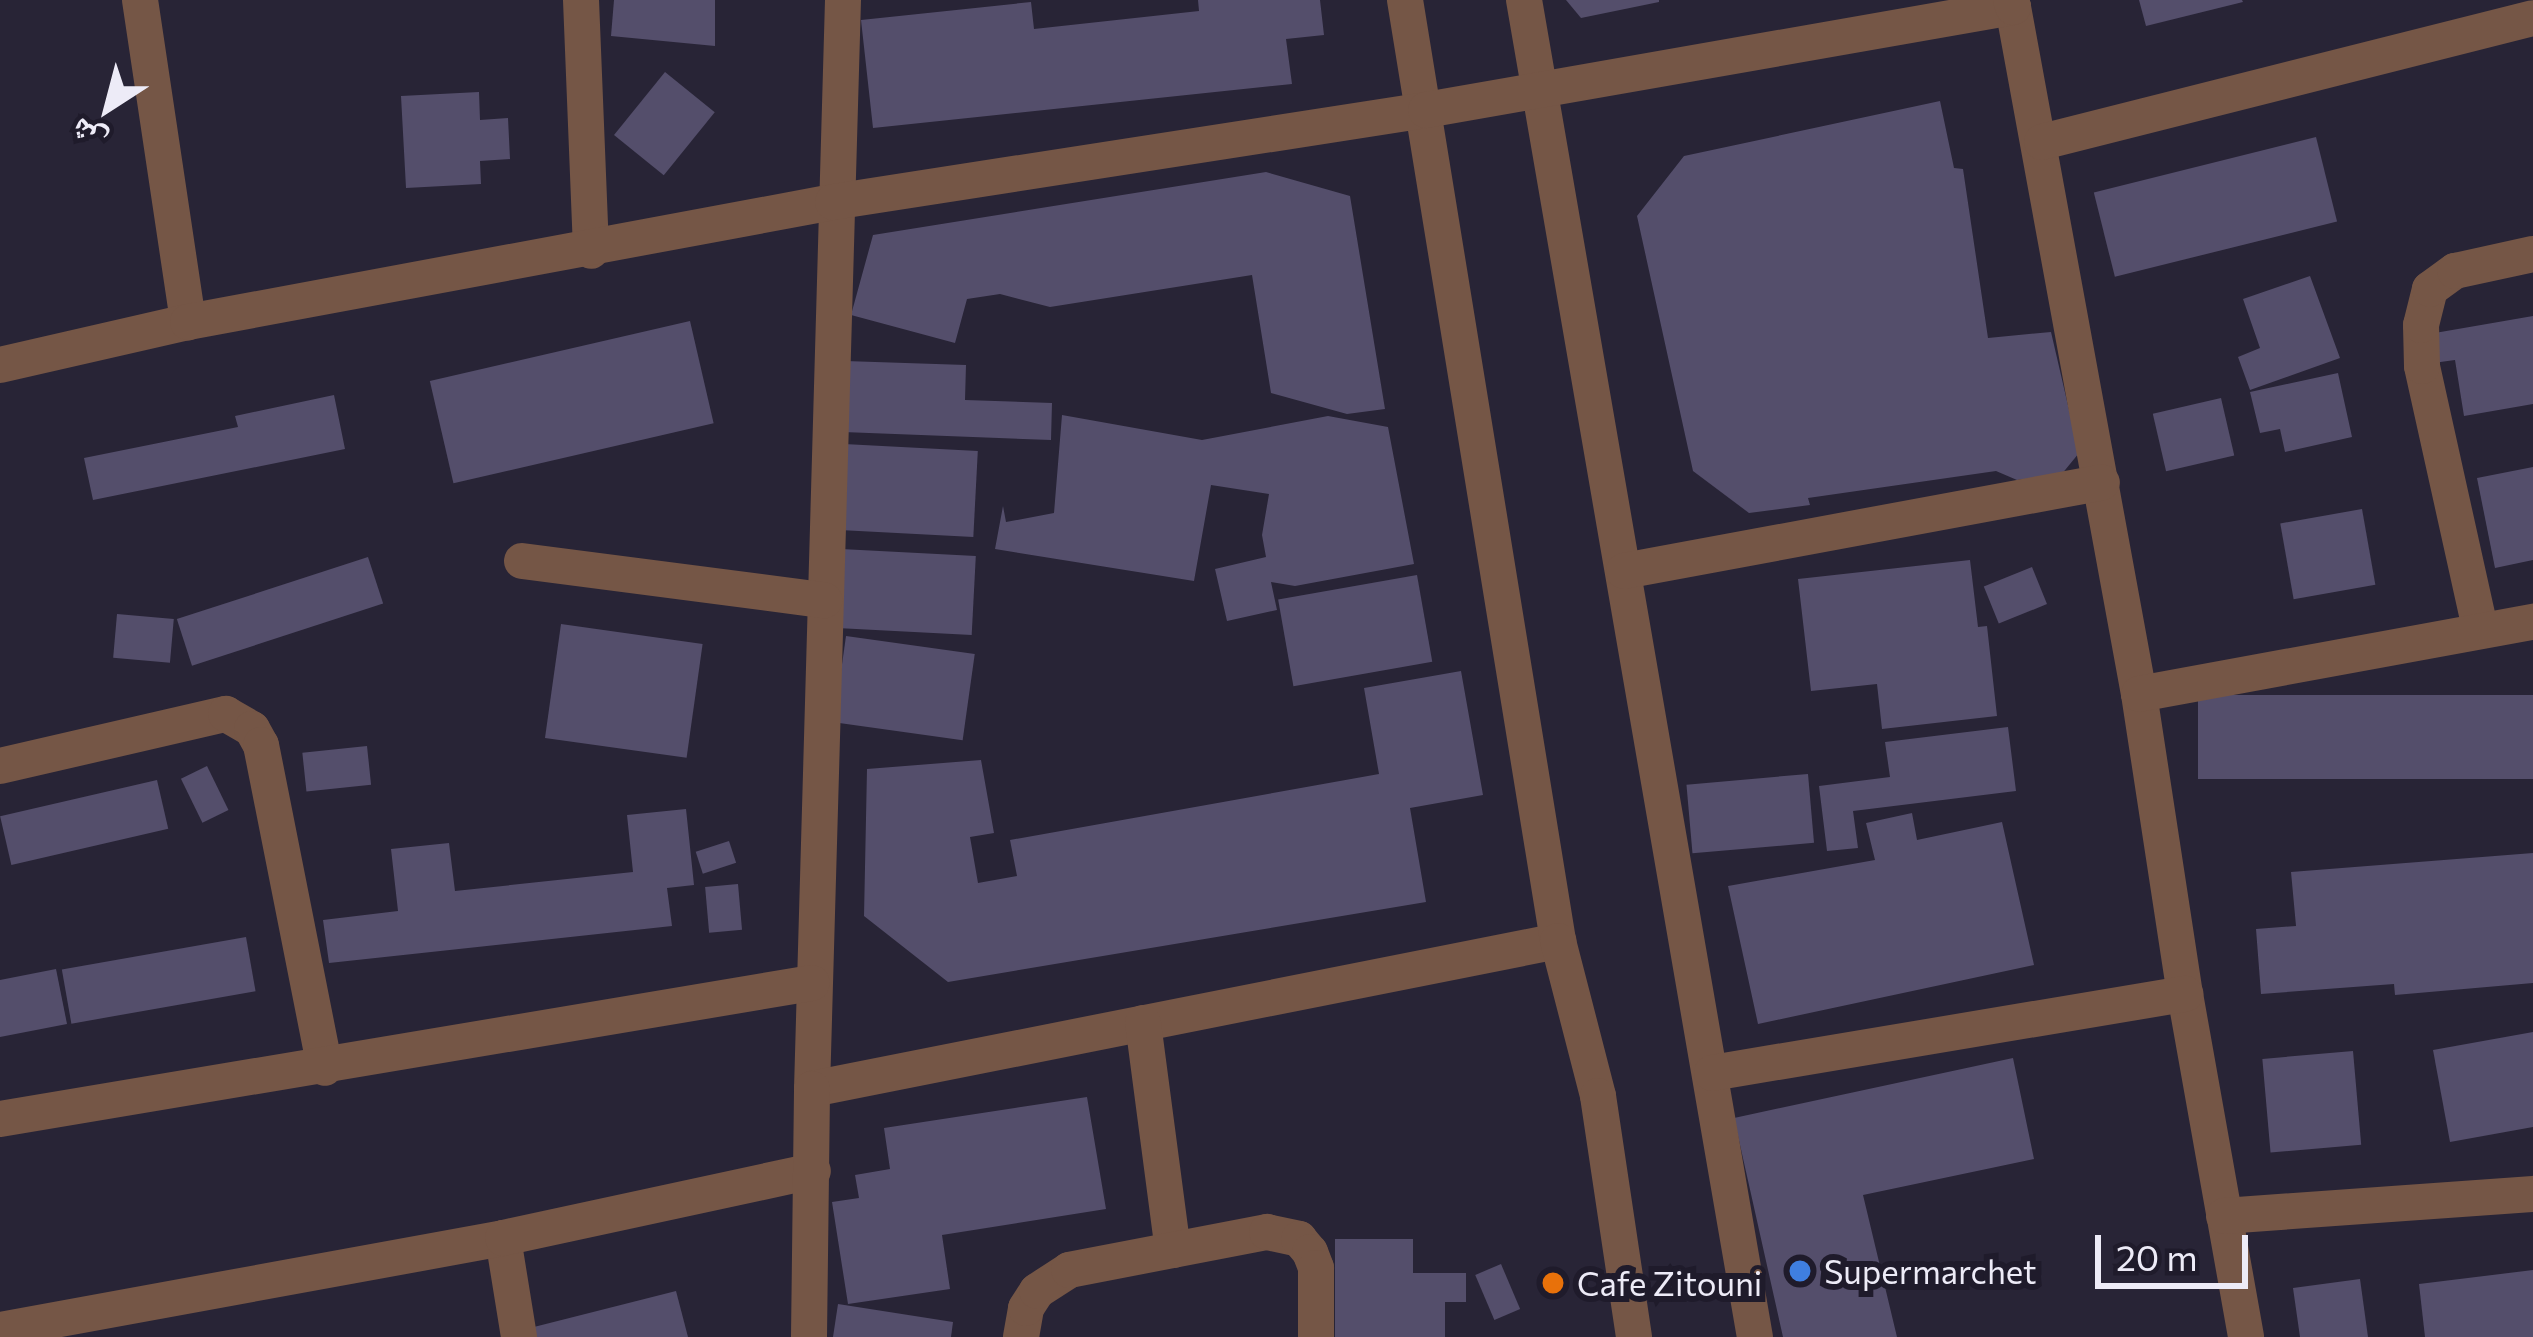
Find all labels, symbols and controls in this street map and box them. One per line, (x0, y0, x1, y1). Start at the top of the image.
north arrow (48, 48, 168, 168)
text: ش (60, 111, 113, 164)
scale bar (2101, 1211, 2254, 1285)
text: 20 m (2116, 1234, 2198, 1278)
place label: Supermarchet (1824, 1251, 2036, 1291)
marker: Supermarchet (1787, 1258, 1813, 1284)
place label: Cafe Zitouni (1577, 1263, 1762, 1303)
marker: Cafe Zitouni (1540, 1270, 1566, 1296)

